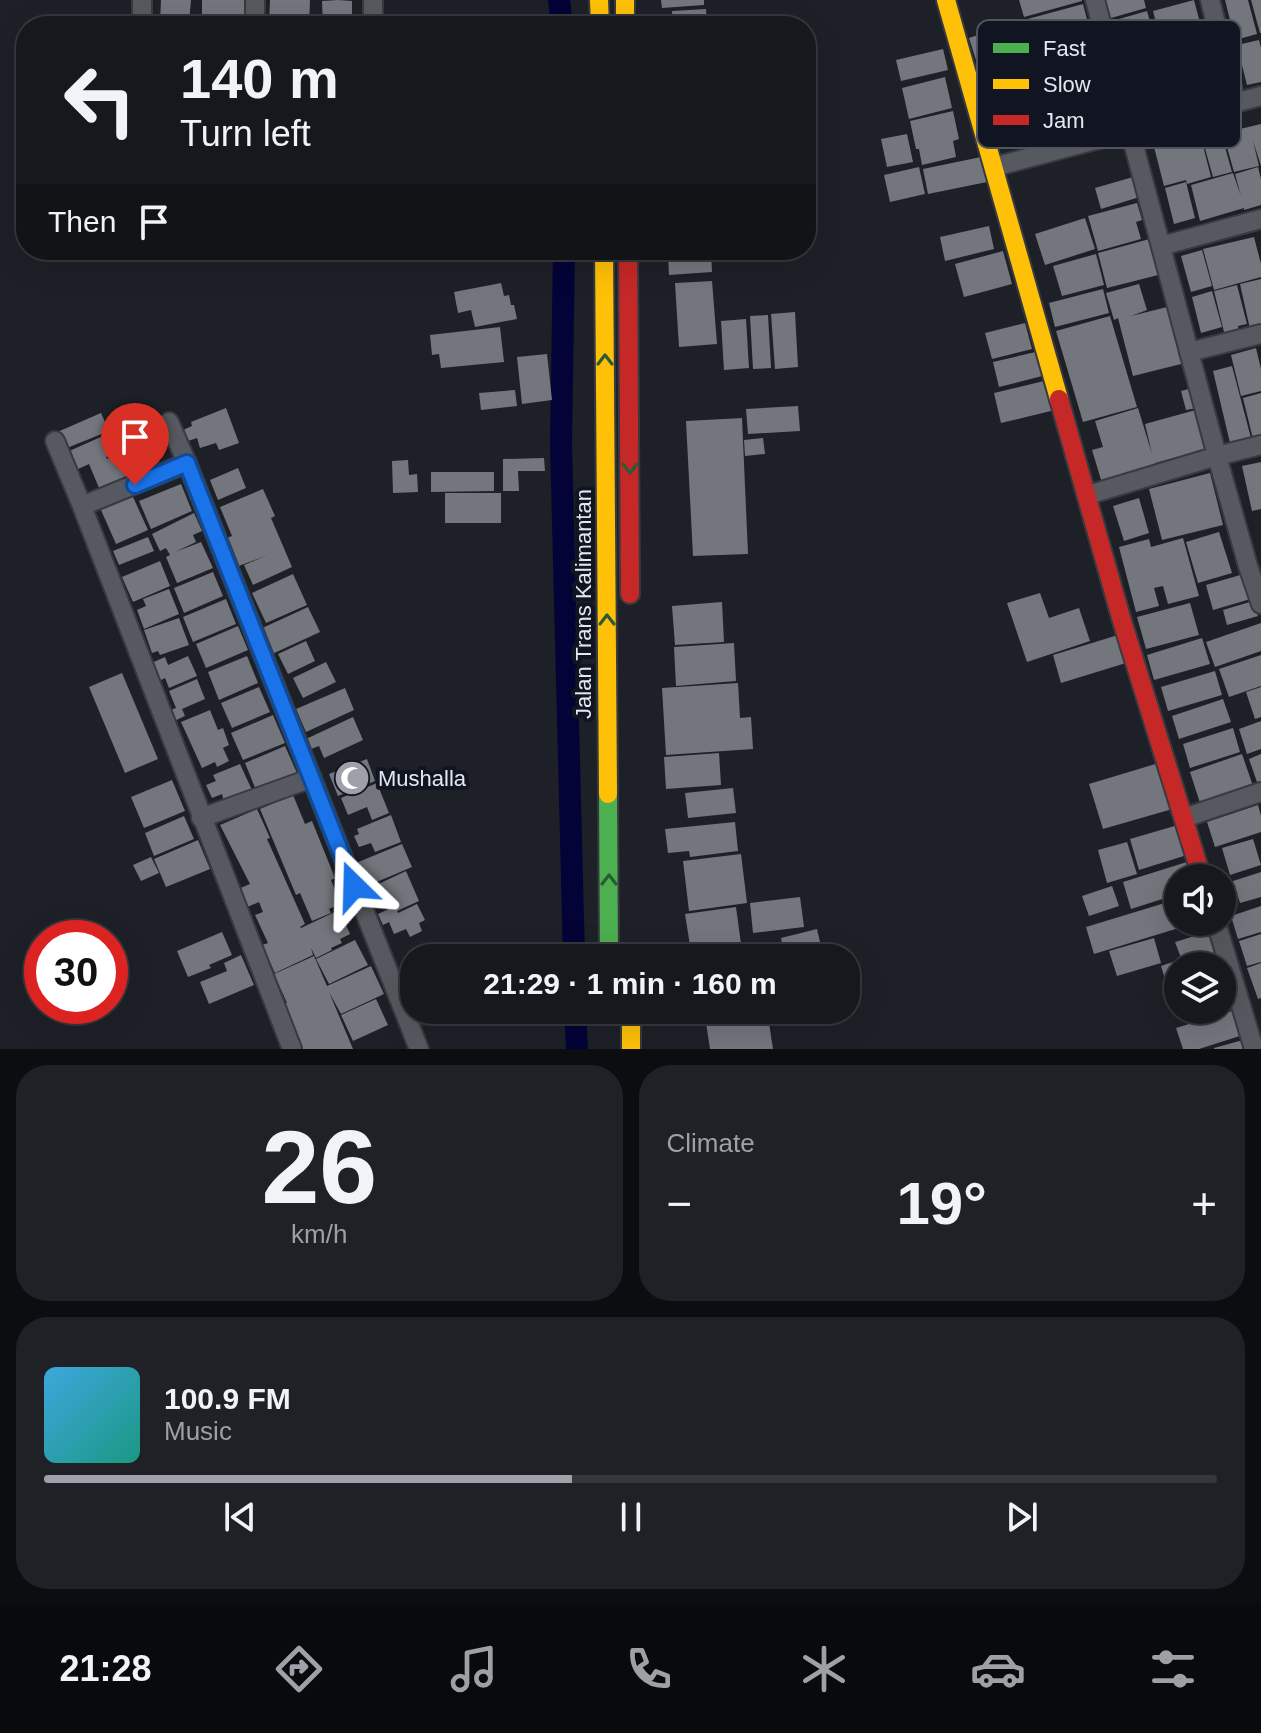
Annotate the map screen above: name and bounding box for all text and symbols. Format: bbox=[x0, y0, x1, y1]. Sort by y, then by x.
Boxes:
legend bbox=[977, 20, 1241, 148]
text: Fast bbox=[1043, 36, 1086, 61]
text: 140 m bbox=[180, 47, 339, 110]
icon: left bbox=[48, 48, 152, 152]
text: Slow bbox=[1043, 72, 1091, 97]
text: Jam bbox=[1043, 108, 1085, 133]
text: Turn left bbox=[180, 113, 311, 154]
icon: arrive bbox=[132, 200, 176, 244]
text: Then bbox=[48, 205, 116, 238]
one-way arrow bbox=[596, 353, 614, 366]
pin bbox=[101, 403, 169, 485]
icon: arrive bbox=[113, 415, 157, 459]
one-way arrow bbox=[621, 462, 639, 475]
street label: Jalan Trans Kalimantan bbox=[571, 489, 596, 719]
one-way arrow bbox=[598, 613, 616, 626]
mosque icon: Mushalla bbox=[333, 759, 371, 797]
place label: Mushalla bbox=[378, 766, 467, 791]
position arrow bbox=[312, 844, 396, 928]
map controls bbox=[1164, 864, 1236, 1024]
button: sound bbox=[1164, 864, 1236, 936]
one-way arrow bbox=[600, 873, 617, 886]
speed limit sign: 30 bbox=[24, 920, 128, 1024]
button: layers bbox=[1164, 952, 1236, 1024]
text: 21:29 · 1 min · 160 m bbox=[483, 967, 777, 1000]
text: 26 bbox=[261, 1109, 377, 1225]
text: Climate bbox=[667, 1128, 755, 1158]
text: 19° bbox=[896, 1170, 987, 1237]
text: − bbox=[667, 1179, 692, 1228]
text: + bbox=[1191, 1179, 1217, 1228]
text: km/h bbox=[291, 1219, 347, 1249]
text: 100.9 FM bbox=[164, 1382, 291, 1415]
text: Music bbox=[164, 1416, 232, 1446]
icon: previous bbox=[218, 1495, 262, 1539]
icon: pause bbox=[609, 1495, 653, 1539]
icon: next bbox=[1000, 1495, 1044, 1539]
icon: directions bbox=[271, 1641, 327, 1697]
icon: music bbox=[446, 1641, 502, 1697]
icon: phone bbox=[621, 1641, 677, 1697]
icon: climate bbox=[796, 1641, 852, 1697]
icon: car bbox=[970, 1641, 1026, 1697]
icon: filters bbox=[1145, 1641, 1201, 1697]
text: 21:28 bbox=[59, 1648, 152, 1689]

